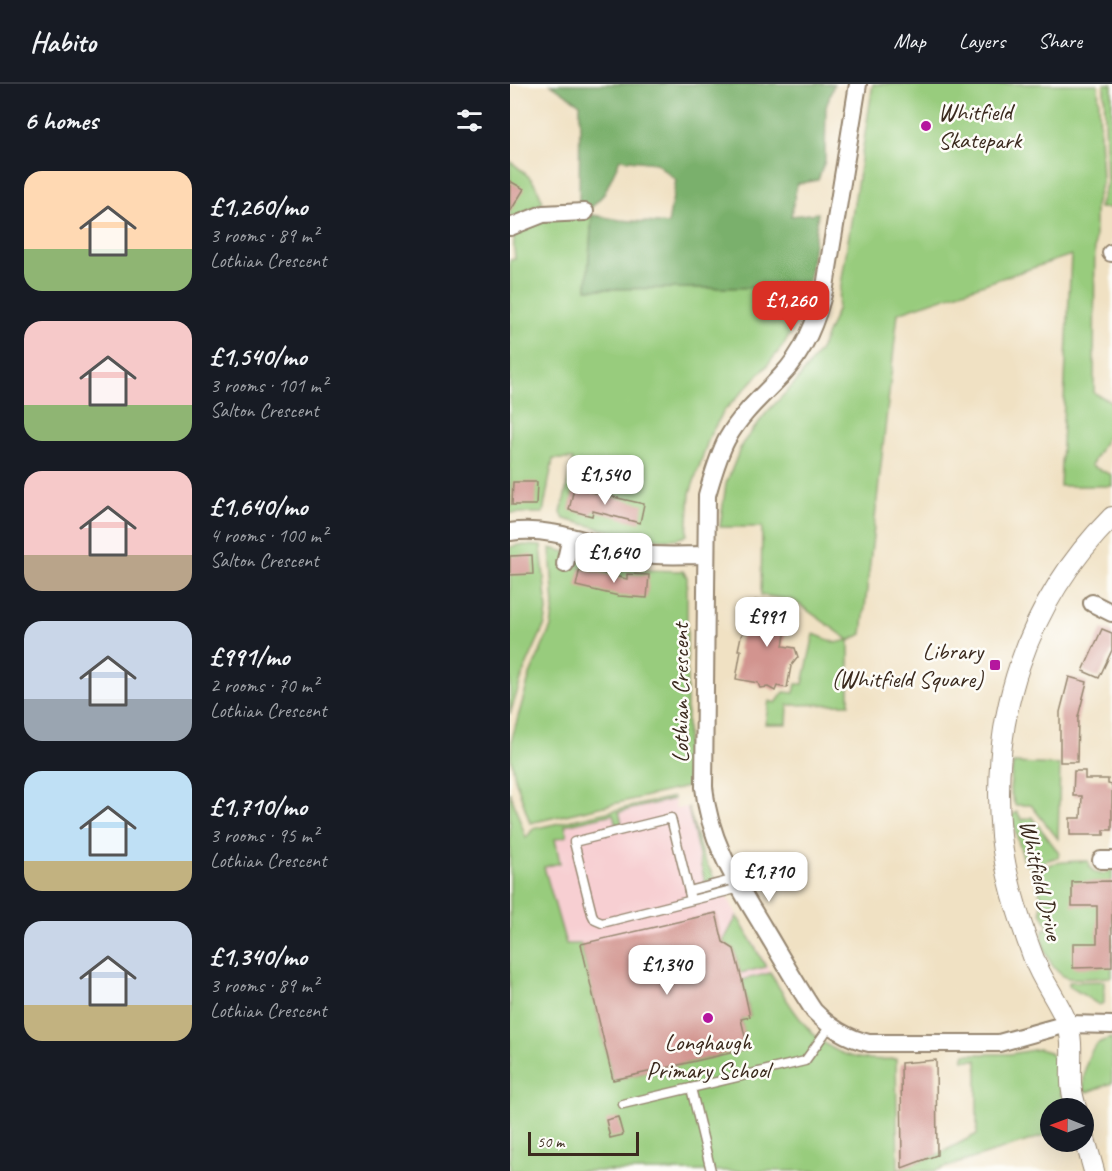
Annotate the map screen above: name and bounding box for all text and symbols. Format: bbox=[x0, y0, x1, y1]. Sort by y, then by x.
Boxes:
text: Habito bbox=[30, 24, 96, 59]
text: Map bbox=[893, 28, 926, 54]
text: Layers bbox=[959, 28, 1005, 54]
text: Share bbox=[1038, 28, 1082, 54]
place label: Whitfield Skatepark bbox=[938, 97, 1023, 155]
text: 6 homes bbox=[24, 104, 98, 137]
icon: filters bbox=[453, 104, 486, 137]
marker: Whitfield Skatepark bbox=[919, 119, 933, 133]
text: £1,260/mo bbox=[210, 190, 308, 223]
icon: home bbox=[72, 195, 144, 267]
text: 3 rooms · 89 m² bbox=[210, 223, 318, 248]
text: Lothian Crescent bbox=[210, 248, 327, 273]
pin: £1,260 bbox=[742, 281, 840, 332]
text: £1,260 bbox=[766, 288, 816, 313]
text: £1,540/mo bbox=[210, 340, 307, 373]
icon: home bbox=[72, 345, 144, 417]
text: 3 rooms · 101 m² bbox=[210, 373, 327, 398]
text: Salton Crescent bbox=[210, 398, 319, 423]
pin: £1,540 bbox=[556, 455, 654, 506]
text: £1,540 bbox=[581, 462, 629, 487]
text: £1,640/mo bbox=[210, 490, 308, 523]
icon: home bbox=[72, 495, 144, 567]
text: 4 rooms · 100 m² bbox=[210, 523, 327, 548]
pin: £1,640 bbox=[565, 533, 663, 584]
text: £1,640 bbox=[589, 540, 639, 565]
text: Salton Crescent bbox=[210, 548, 319, 573]
pin: £991 bbox=[731, 597, 803, 648]
text: £991 bbox=[749, 604, 785, 629]
street label: Lothian Crescent bbox=[665, 621, 695, 763]
place label: Library (Whitfield Square) bbox=[831, 636, 985, 694]
text: £991/mo bbox=[210, 640, 289, 673]
icon: home bbox=[72, 645, 144, 717]
marker: Library (Whitfield Square) bbox=[988, 658, 1002, 672]
text: 2 rooms · 70 m² bbox=[210, 673, 318, 698]
text: Lothian Crescent bbox=[210, 698, 327, 723]
text: £1,710/mo bbox=[210, 790, 307, 823]
icon: home bbox=[72, 795, 144, 867]
street label: Whitfield Drive bbox=[1013, 817, 1070, 945]
text: 3 rooms · 95 m² bbox=[210, 823, 318, 848]
text: Lothian Crescent bbox=[210, 848, 327, 873]
pin: £1,710 bbox=[720, 852, 818, 903]
text: £1,710 bbox=[745, 859, 793, 884]
text: £1,340/mo bbox=[210, 940, 307, 973]
icon: home bbox=[72, 945, 144, 1017]
pin: £1,340 bbox=[618, 945, 716, 996]
text: £1,340 bbox=[643, 952, 691, 977]
text: 3 rooms · 89 m² bbox=[210, 973, 318, 998]
text: Lothian Crescent bbox=[210, 998, 327, 1023]
marker: Longhaugh Primary School bbox=[701, 1011, 715, 1025]
place label: Longhaugh Primary School bbox=[646, 1027, 774, 1085]
north arrow bbox=[1040, 1098, 1094, 1152]
map controls bbox=[1040, 1098, 1094, 1152]
scale bar bbox=[528, 1129, 639, 1156]
text: 50 m bbox=[537, 1132, 564, 1152]

